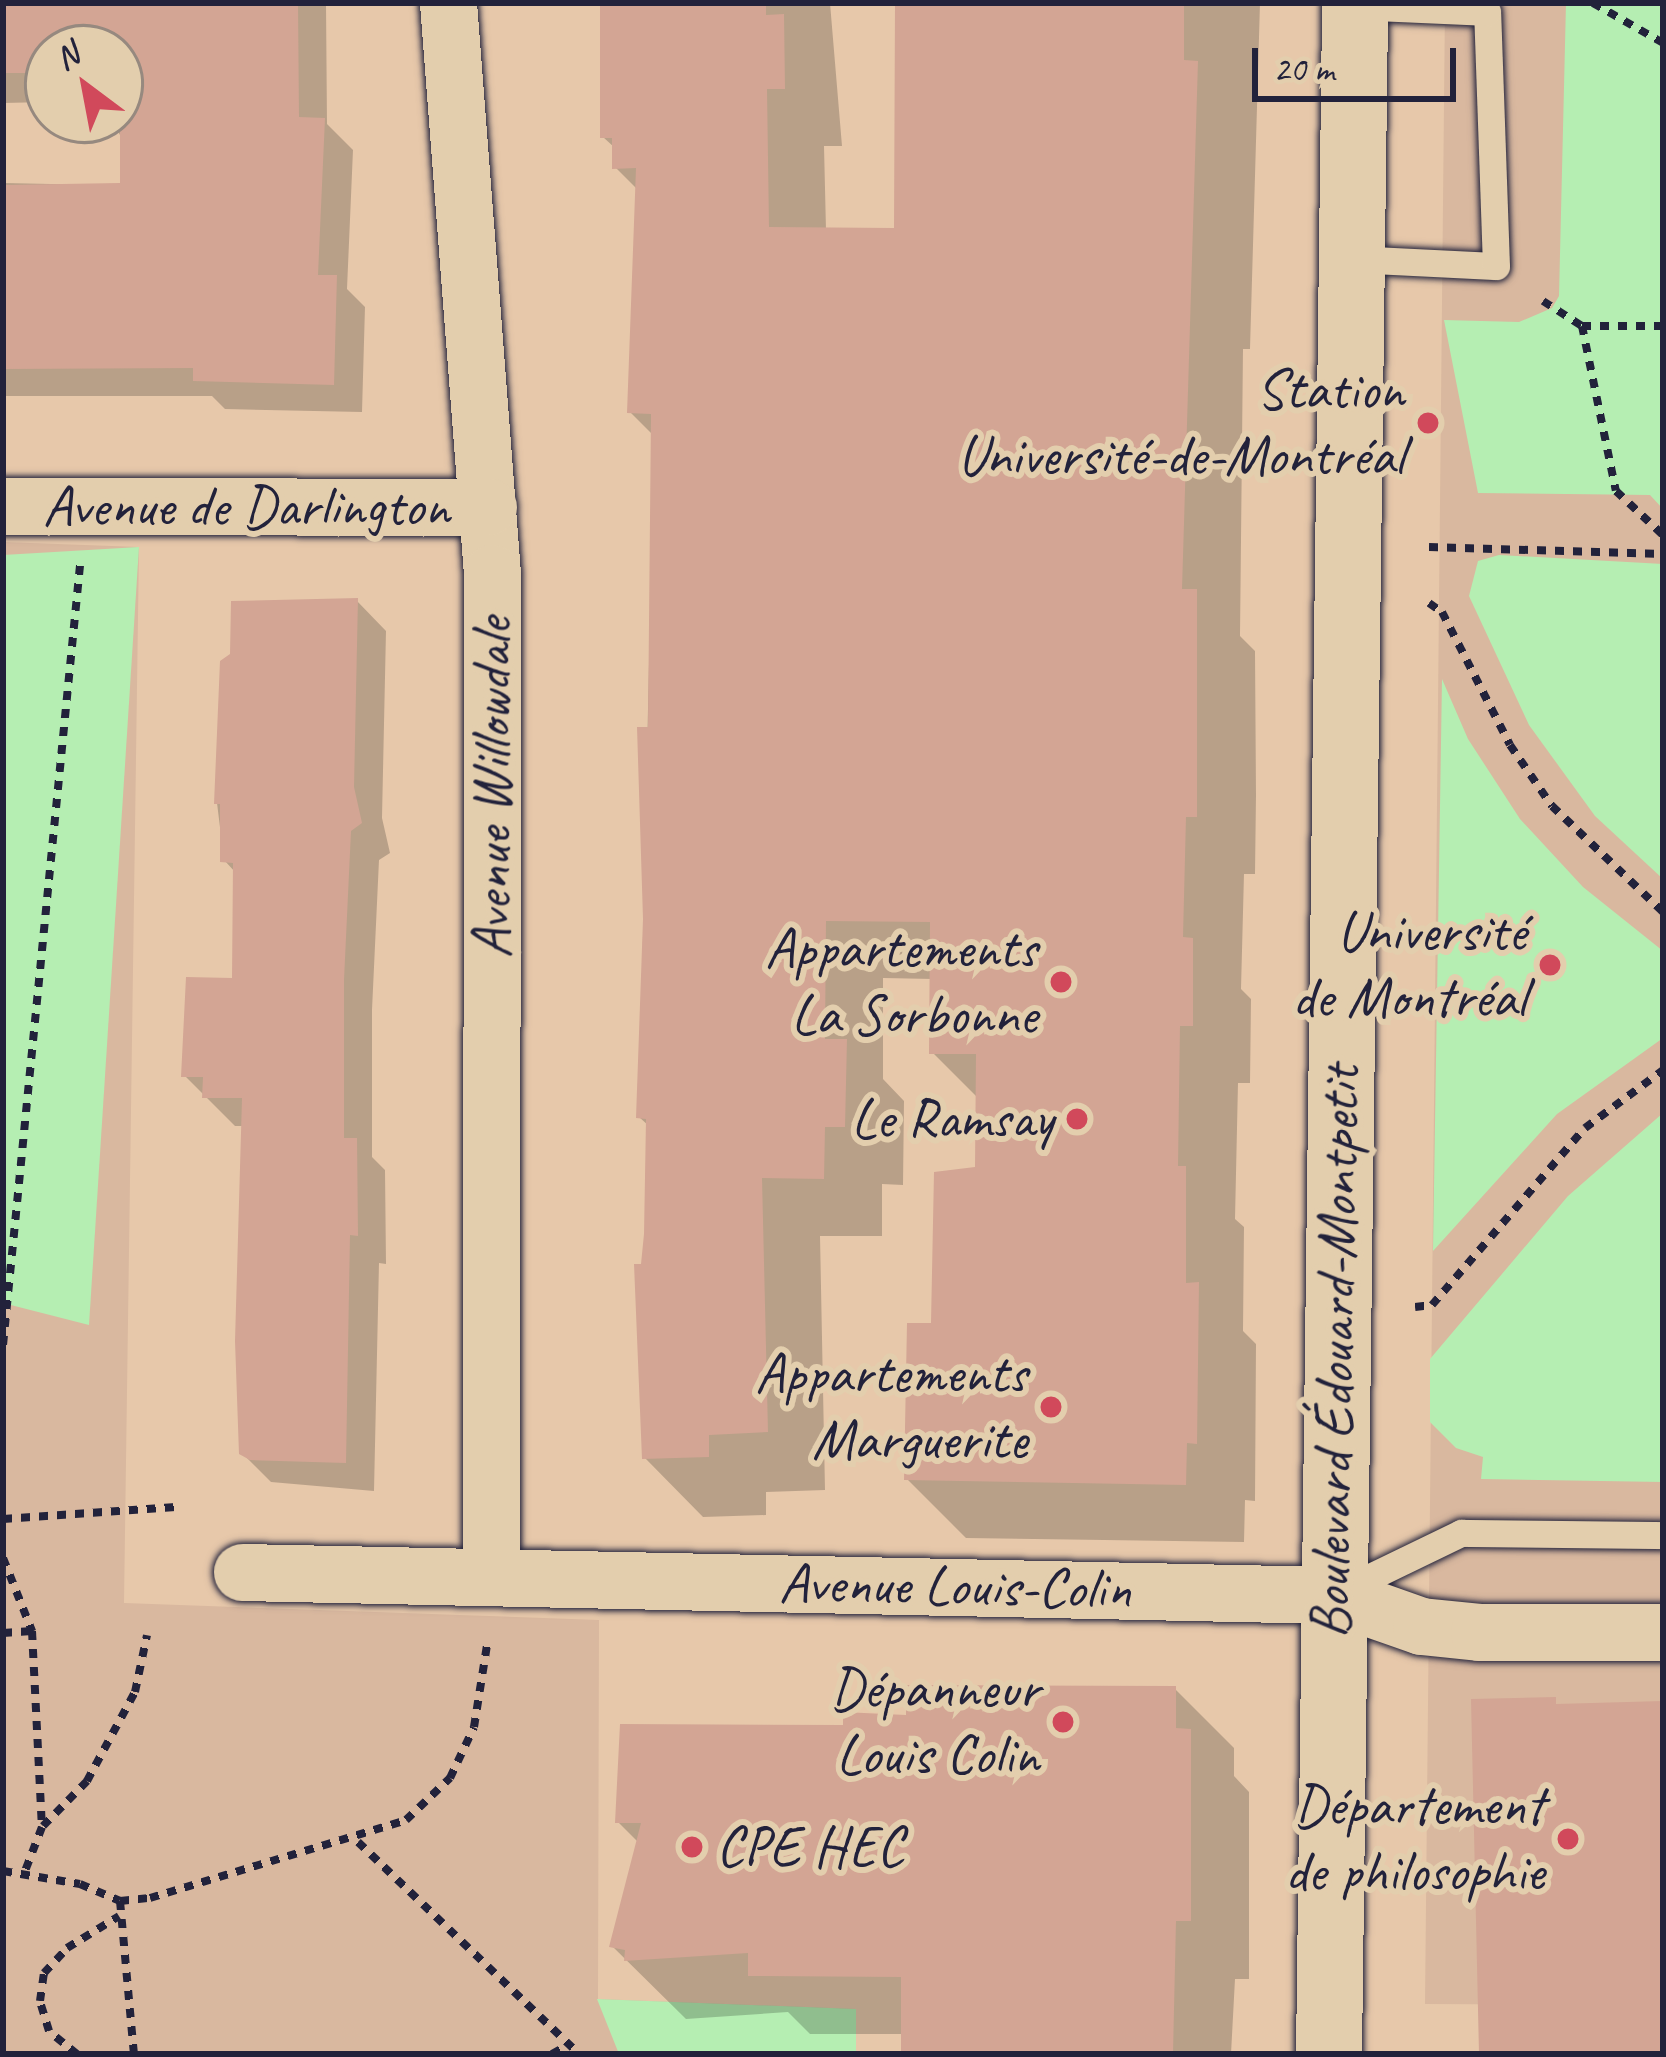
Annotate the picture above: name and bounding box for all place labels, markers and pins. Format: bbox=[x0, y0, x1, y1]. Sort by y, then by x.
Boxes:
place label: Station Université-de-Montréal bbox=[957, 356, 1404, 490]
marker: Station Université-de-Montréal bbox=[1415, 410, 1441, 436]
place label: Université de Montréal bbox=[1292, 898, 1526, 1032]
place label: Appartements La Sorbonne bbox=[765, 915, 1037, 1049]
marker: Université de Montréal bbox=[1537, 952, 1563, 978]
marker: Appartements La Sorbonne bbox=[1048, 969, 1074, 995]
place label: Le Ramsay bbox=[848, 1085, 1053, 1153]
marker: Le Ramsay bbox=[1064, 1106, 1090, 1132]
place label: Appartements Marguerite bbox=[755, 1340, 1027, 1474]
marker: Appartements Marguerite bbox=[1038, 1394, 1064, 1420]
place label: Dépanneur Louis Colin bbox=[830, 1655, 1039, 1789]
marker: Dépanneur Louis Colin bbox=[1050, 1709, 1076, 1735]
place label: Département de philosophie bbox=[1285, 1772, 1544, 1906]
place label: CPE HEC bbox=[716, 1813, 903, 1881]
marker: Département de philosophie bbox=[1555, 1826, 1581, 1852]
marker: CPE HEC bbox=[679, 1834, 705, 1860]

